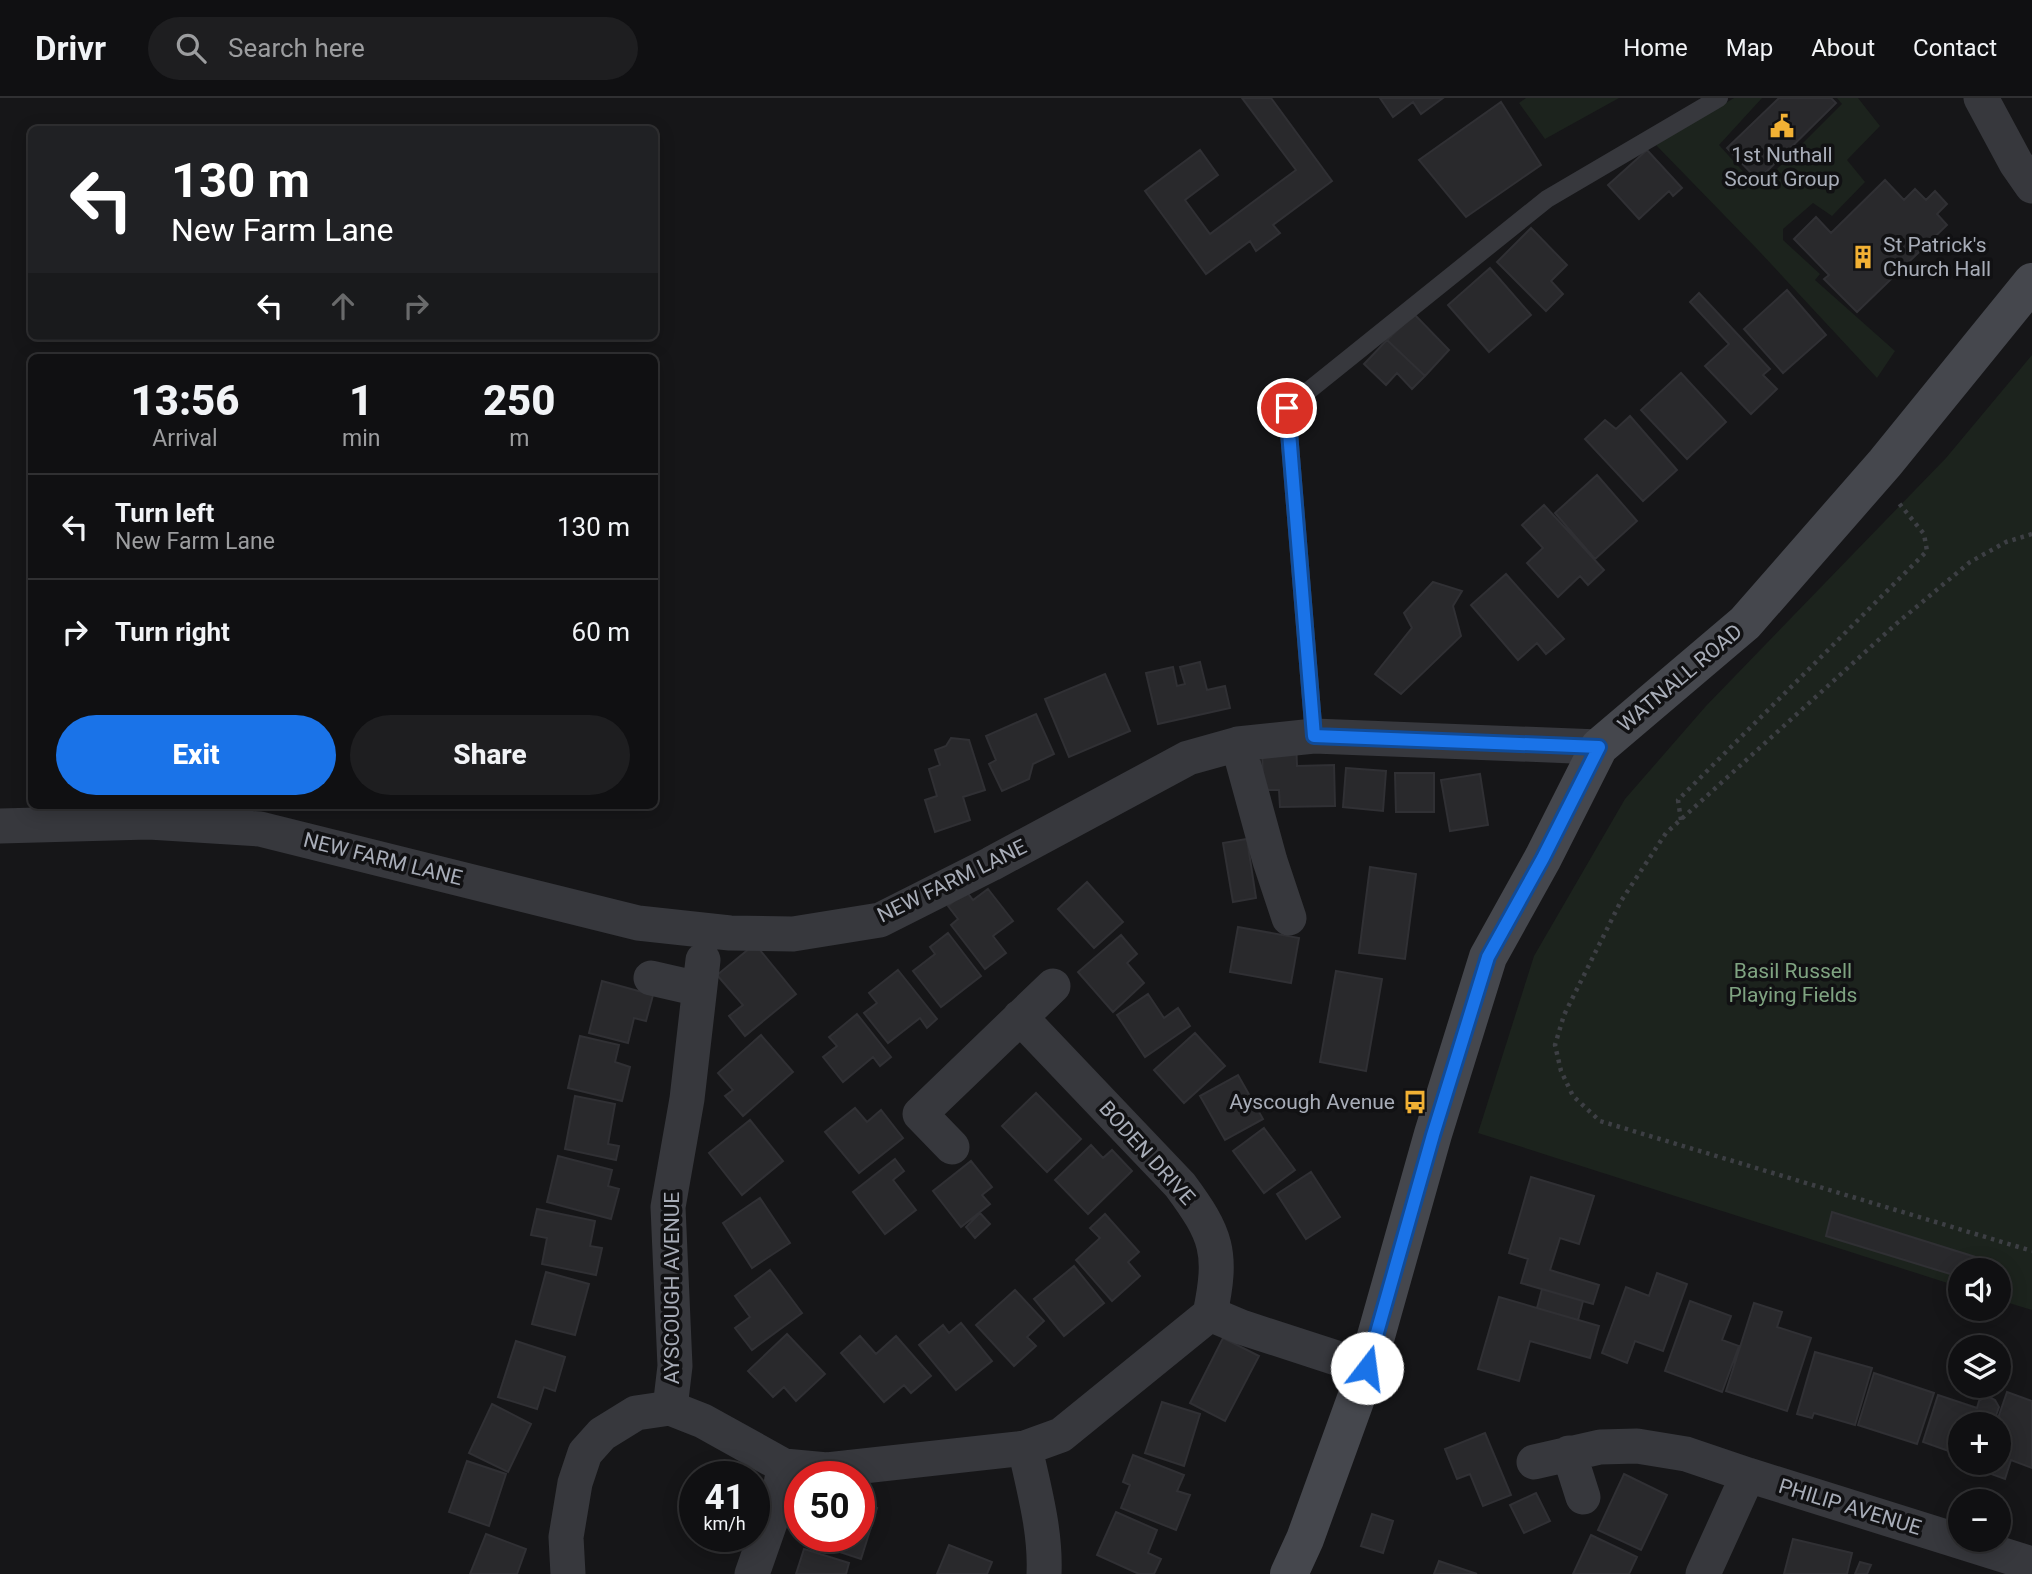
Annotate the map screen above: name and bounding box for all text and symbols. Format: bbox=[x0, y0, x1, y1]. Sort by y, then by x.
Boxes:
search box bbox=[148, 17, 638, 80]
text: Drivr bbox=[35, 29, 106, 68]
icon: search bbox=[172, 29, 210, 67]
text: Search here bbox=[228, 33, 365, 63]
text: Home bbox=[1623, 34, 1688, 62]
text: Map bbox=[1726, 34, 1773, 62]
text: About bbox=[1811, 34, 1875, 62]
text: Contact bbox=[1913, 34, 1997, 62]
public building icon: 1st Nuthall Scout Group bbox=[1768, 112, 1796, 140]
place label: 1st Nuthall Scout Group bbox=[1724, 143, 1840, 191]
text: 130 m bbox=[171, 152, 310, 209]
icon: left bbox=[56, 154, 147, 245]
text: New Farm Lane bbox=[171, 211, 393, 249]
place label: St Patrick's Church Hall bbox=[1883, 233, 1991, 281]
building icon: St Patrick's Church Hall bbox=[1849, 243, 1877, 271]
icon: left bbox=[251, 287, 289, 325]
icon: ahead bbox=[324, 287, 362, 325]
icon: right bbox=[397, 287, 435, 325]
text: 13:56 bbox=[130, 376, 240, 425]
text: 1 bbox=[349, 376, 373, 425]
text: 250 bbox=[483, 376, 556, 425]
pin bbox=[1257, 378, 1317, 438]
icon: arrive bbox=[1268, 389, 1306, 427]
text: Arrival bbox=[152, 425, 218, 452]
text: min bbox=[342, 425, 380, 452]
text: m bbox=[509, 425, 529, 452]
text: Turn left bbox=[115, 498, 214, 528]
icon: left bbox=[56, 508, 94, 546]
text: 130 m bbox=[557, 512, 630, 542]
text: New Farm Lane bbox=[115, 528, 275, 555]
icon: right bbox=[56, 613, 94, 651]
text: Turn right bbox=[115, 617, 230, 647]
text: 60 m bbox=[572, 617, 630, 647]
street label: WATNALL ROAD bbox=[1613, 619, 1747, 737]
button: Exit bbox=[56, 715, 336, 795]
button: Share bbox=[350, 715, 630, 795]
street label: NEW FARM LANE bbox=[301, 828, 465, 890]
street label: NEW FARM LANE bbox=[874, 834, 1031, 927]
park label: Basil Russell Playing Fields bbox=[1729, 959, 1857, 1007]
bus stop icon: Ayscough Avenue bbox=[1401, 1088, 1429, 1116]
place label: Ayscough Avenue bbox=[1229, 1090, 1395, 1114]
street label: BODEN DRIVE bbox=[1094, 1096, 1200, 1210]
street label: AYSCOUGH AVENUE bbox=[660, 1192, 684, 1384]
map controls bbox=[1948, 1258, 2011, 1552]
button: sound bbox=[1948, 1258, 2011, 1321]
position arrow bbox=[1330, 1331, 1404, 1405]
button: layers bbox=[1948, 1335, 2011, 1398]
button: + bbox=[1948, 1412, 2011, 1475]
speed limit sign: 50 bbox=[784, 1461, 875, 1552]
street label: PHILIP AVENUE bbox=[1776, 1474, 1924, 1540]
text: 41 bbox=[704, 1477, 745, 1518]
button: − bbox=[1948, 1489, 2011, 1552]
text: km/h bbox=[703, 1513, 746, 1534]

